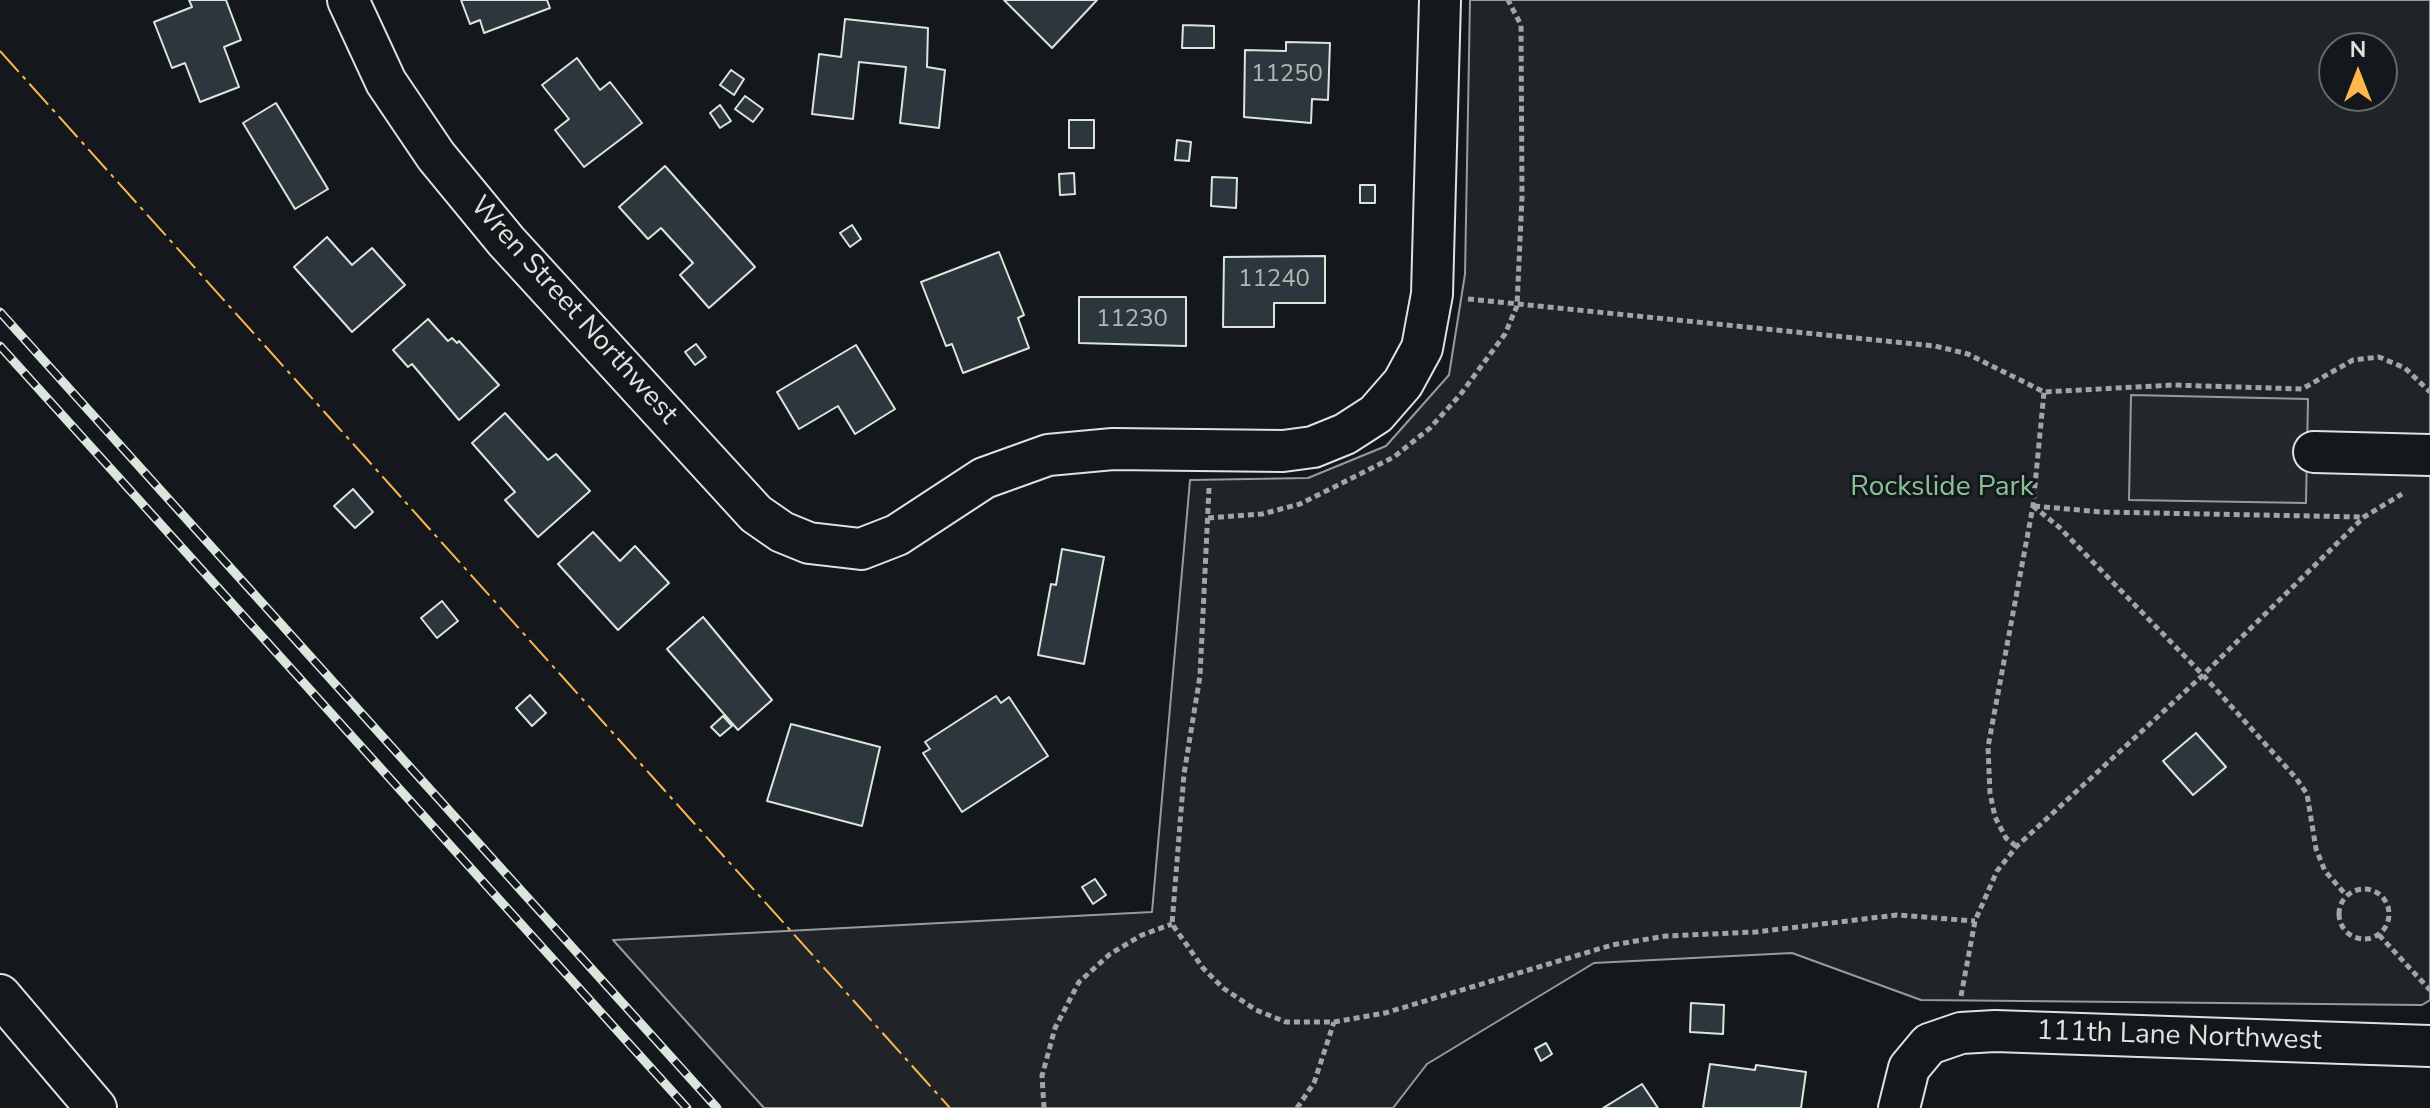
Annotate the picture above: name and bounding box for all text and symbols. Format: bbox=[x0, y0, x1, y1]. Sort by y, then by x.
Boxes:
north arrow bbox=[2318, 32, 2398, 112]
text: N bbox=[2350, 35, 2366, 65]
house number: 11250 bbox=[1251, 61, 1323, 89]
street label: Wren Street Northwest bbox=[462, 190, 684, 432]
house number: 11240 bbox=[1238, 266, 1310, 294]
house number: 11230 bbox=[1096, 306, 1168, 334]
park label: Rockslide Park bbox=[1850, 471, 2034, 505]
street label: 111th Lane Northwest bbox=[2036, 1015, 2322, 1059]

